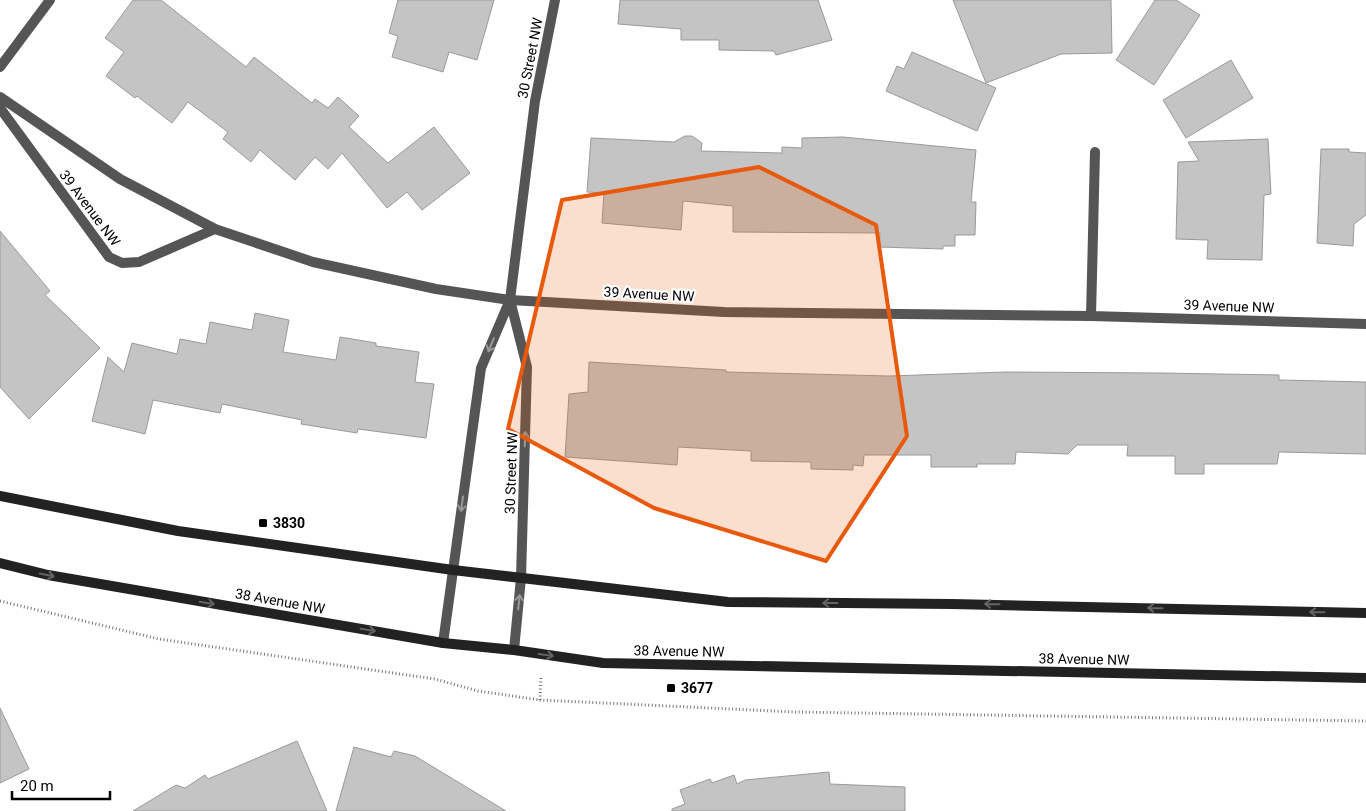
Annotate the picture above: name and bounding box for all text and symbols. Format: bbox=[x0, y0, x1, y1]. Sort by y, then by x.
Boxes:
street label: 30 Street NW bbox=[514, 16, 546, 100]
street label: 39 Avenue NW bbox=[56, 167, 124, 250]
street label: 39 Avenue NW bbox=[603, 284, 695, 304]
street label: 39 Avenue NW bbox=[1183, 296, 1275, 316]
one-way arrow bbox=[485, 337, 494, 352]
street label: 30 Street NW bbox=[502, 431, 520, 514]
one-way arrow bbox=[521, 432, 530, 448]
one-way arrow bbox=[456, 495, 466, 511]
place label: 3830 bbox=[273, 515, 305, 531]
marker: 3830 bbox=[257, 517, 269, 529]
one-way arrow bbox=[39, 570, 55, 580]
street label: 38 Avenue NW bbox=[234, 585, 327, 617]
one-way arrow bbox=[514, 594, 524, 610]
one-way arrow bbox=[199, 598, 215, 608]
one-way arrow bbox=[822, 598, 838, 608]
one-way arrow bbox=[985, 600, 1001, 609]
one-way arrow bbox=[1147, 603, 1164, 613]
one-way arrow bbox=[1310, 607, 1326, 617]
one-way arrow bbox=[359, 626, 375, 636]
street label: 38 Avenue NW bbox=[633, 642, 725, 660]
one-way arrow bbox=[537, 650, 553, 660]
street label: 38 Avenue NW bbox=[1038, 650, 1130, 668]
place label: 3677 bbox=[681, 680, 713, 696]
marker: 3677 bbox=[665, 682, 677, 694]
scale bar bbox=[12, 768, 110, 800]
text: 20 m bbox=[20, 777, 54, 795]

